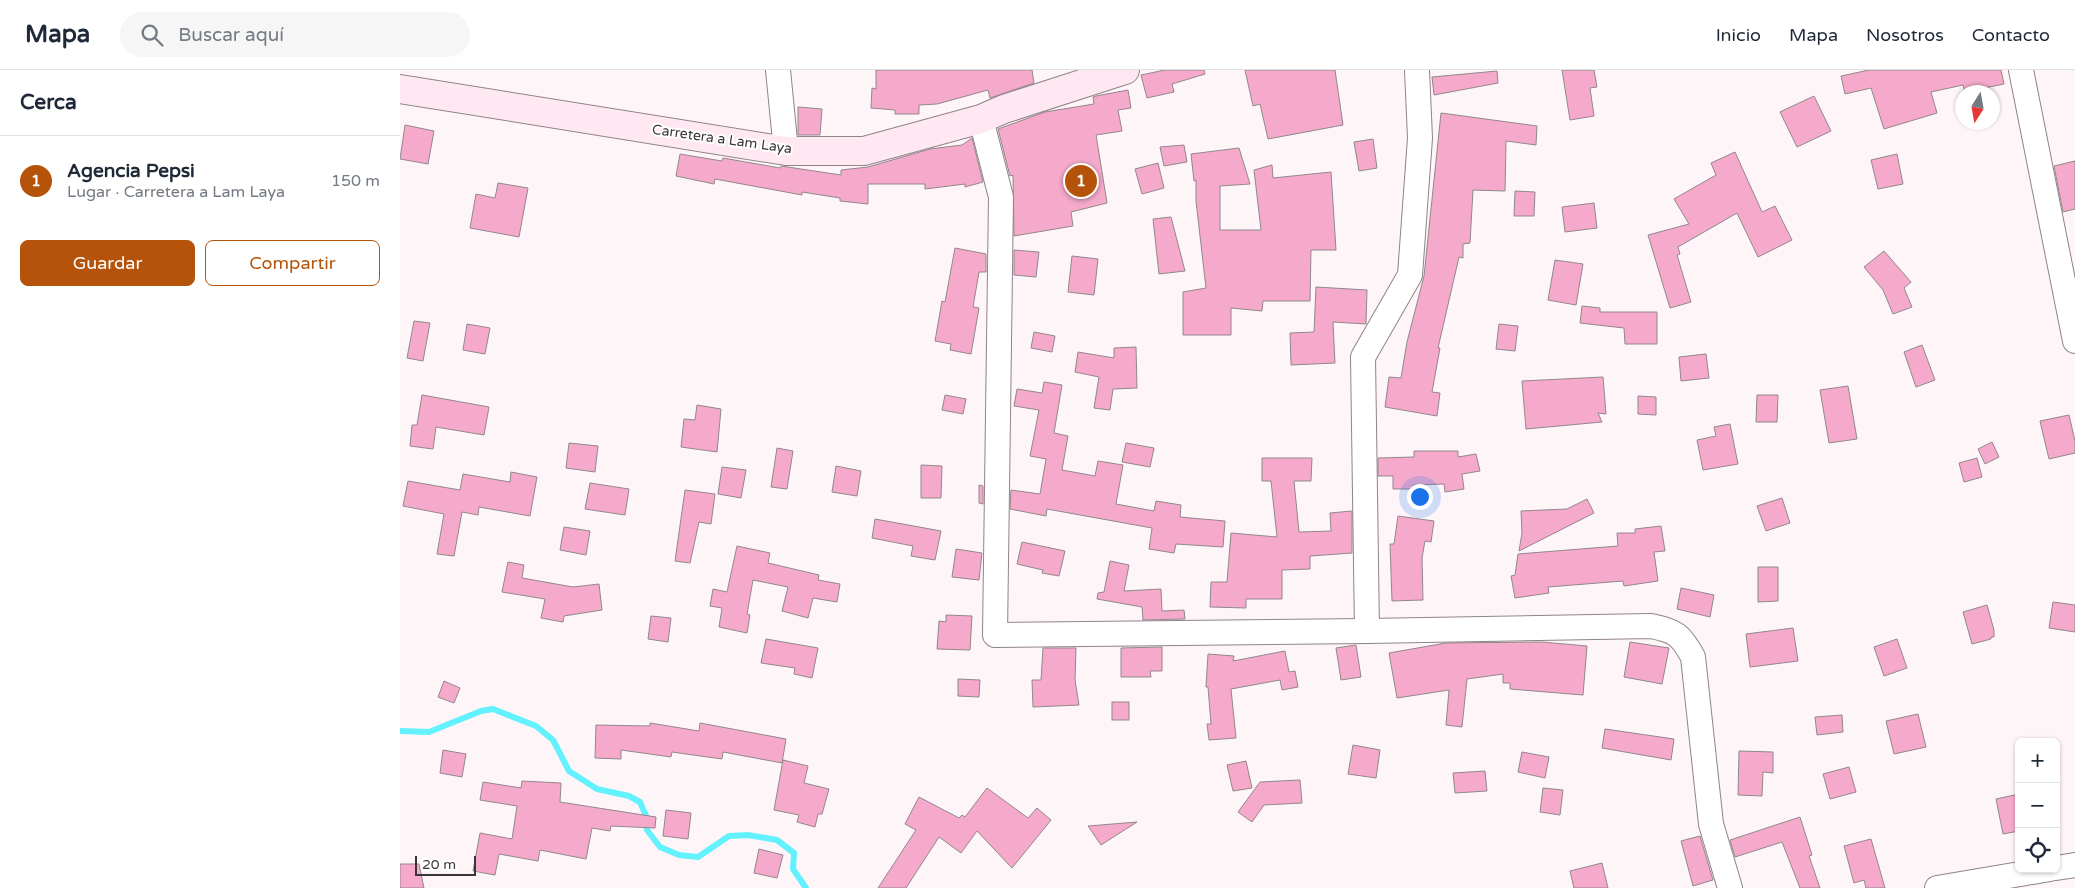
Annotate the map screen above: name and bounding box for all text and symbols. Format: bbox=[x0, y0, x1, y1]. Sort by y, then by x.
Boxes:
search box bbox=[120, 12, 470, 57]
text: Mapa bbox=[25, 20, 90, 49]
icon: search bbox=[138, 21, 166, 49]
text: Buscar aquí bbox=[178, 24, 284, 46]
text: Inicio bbox=[1716, 24, 1761, 46]
text: Mapa bbox=[1789, 24, 1838, 46]
text: Nosotros bbox=[1866, 24, 1944, 46]
text: Contacto bbox=[1972, 24, 2050, 46]
north arrow bbox=[1955, 85, 2000, 130]
text: Cerca bbox=[20, 90, 77, 115]
street label: Carretera a Lam Laya bbox=[651, 121, 793, 157]
text: Agencia Pepsi bbox=[67, 160, 195, 182]
pin: 1 bbox=[1065, 162, 1097, 200]
text: 1 bbox=[31, 171, 41, 191]
text: 150 m bbox=[331, 171, 380, 191]
text: Lugar · Carretera a Lam Laya bbox=[67, 182, 285, 202]
button: Guardar bbox=[20, 240, 195, 286]
button: Compartir bbox=[205, 240, 380, 286]
your location bbox=[1407, 484, 1433, 510]
map controls bbox=[2015, 738, 2060, 873]
button: + bbox=[2015, 738, 2060, 783]
button: − bbox=[2015, 783, 2060, 828]
button: locate bbox=[2015, 828, 2060, 873]
scale bar bbox=[415, 853, 476, 876]
text: 20 m bbox=[422, 856, 456, 873]

